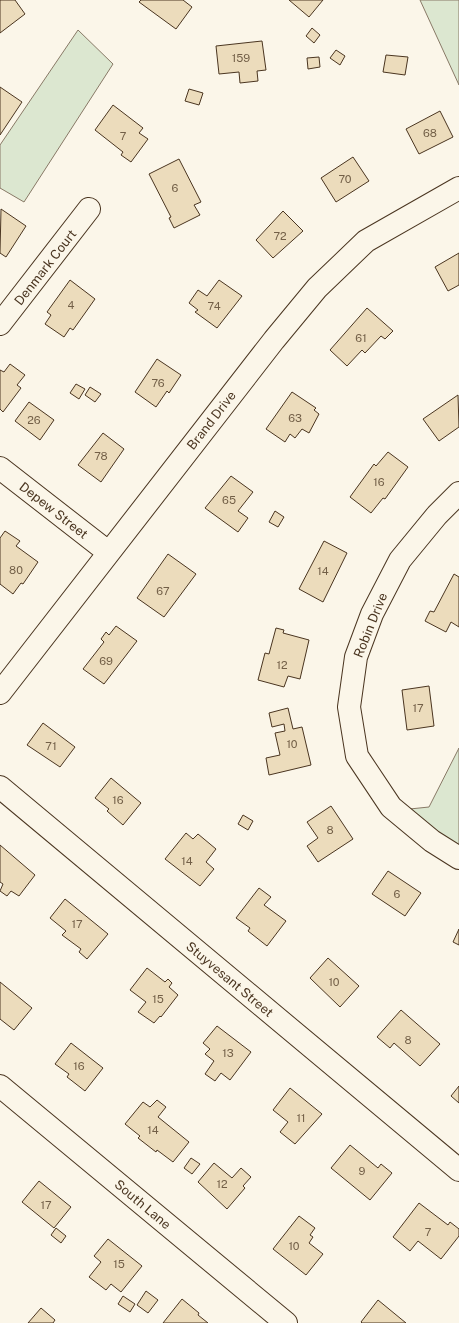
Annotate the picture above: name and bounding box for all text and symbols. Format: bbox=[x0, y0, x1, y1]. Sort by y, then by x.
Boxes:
house number: 159 bbox=[232, 52, 250, 64]
house number: 68 bbox=[423, 127, 437, 139]
house number: 7 bbox=[120, 130, 127, 142]
house number: 70 bbox=[338, 173, 352, 185]
house number: 6 bbox=[172, 182, 179, 194]
street label: Denmark Court bbox=[11, 227, 80, 308]
house number: 72 bbox=[273, 230, 287, 242]
house number: 4 bbox=[68, 299, 75, 311]
house number: 74 bbox=[207, 300, 221, 312]
house number: 61 bbox=[355, 332, 367, 344]
house number: 76 bbox=[151, 377, 165, 389]
street label: Brand Drive bbox=[184, 388, 239, 453]
house number: 63 bbox=[288, 412, 302, 424]
house number: 26 bbox=[27, 414, 41, 426]
house number: 78 bbox=[94, 450, 108, 462]
house number: 16 bbox=[373, 476, 385, 488]
street label: Depew Street bbox=[17, 479, 91, 542]
house number: 65 bbox=[222, 494, 236, 506]
house number: 80 bbox=[9, 564, 23, 576]
house number: 14 bbox=[317, 565, 329, 577]
house number: 67 bbox=[156, 585, 170, 597]
street label: Robin Drive bbox=[351, 590, 390, 660]
house number: 69 bbox=[99, 655, 113, 667]
house number: 12 bbox=[276, 659, 288, 671]
house number: 17 bbox=[412, 702, 424, 714]
house number: 10 bbox=[286, 738, 298, 750]
house number: 71 bbox=[45, 740, 57, 752]
house number: 16 bbox=[112, 794, 124, 806]
house number: 8 bbox=[326, 824, 334, 836]
house number: 14 bbox=[181, 855, 193, 867]
house number: 6 bbox=[394, 888, 401, 900]
house number: 17 bbox=[71, 918, 83, 930]
street label: Stuyvesant Street bbox=[183, 939, 276, 1020]
house number: 10 bbox=[328, 976, 340, 988]
house number: 15 bbox=[152, 993, 164, 1005]
house number: 8 bbox=[404, 1034, 412, 1046]
house number: 13 bbox=[222, 1047, 234, 1059]
house number: 16 bbox=[73, 1060, 85, 1072]
house number: 11 bbox=[297, 1112, 305, 1124]
house number: 14 bbox=[147, 1124, 159, 1136]
house number: 9 bbox=[359, 1165, 366, 1177]
street label: South Lane bbox=[112, 1177, 174, 1232]
house number: 12 bbox=[216, 1178, 228, 1190]
house number: 17 bbox=[40, 1199, 52, 1211]
house number: 7 bbox=[425, 1226, 432, 1238]
house number: 10 bbox=[288, 1240, 300, 1252]
house number: 15 bbox=[113, 1258, 125, 1270]

